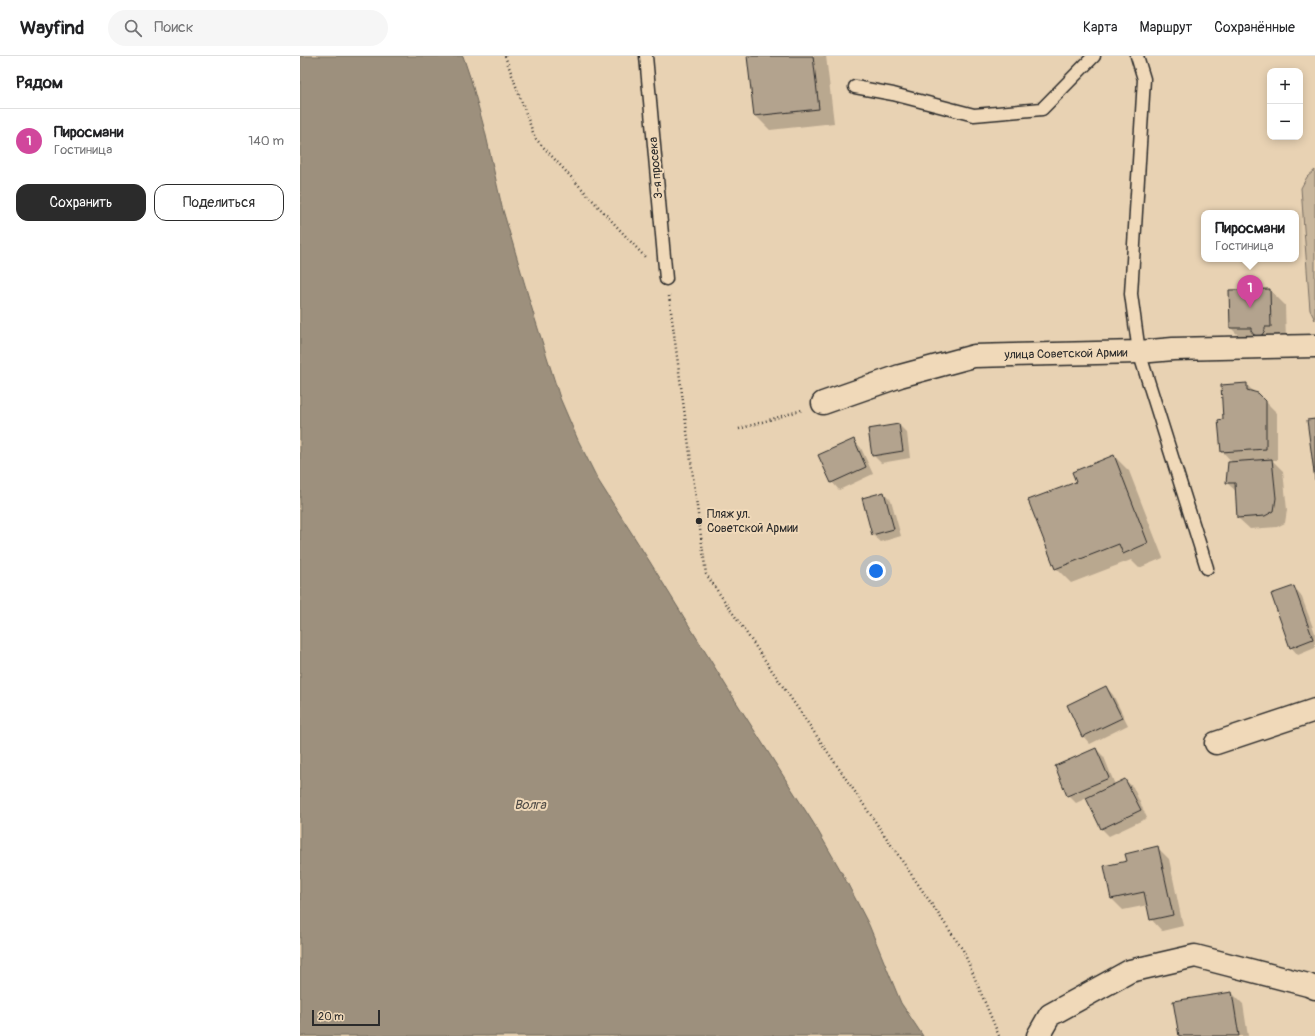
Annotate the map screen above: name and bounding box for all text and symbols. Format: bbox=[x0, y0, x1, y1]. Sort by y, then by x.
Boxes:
search box bbox=[108, 10, 388, 46]
text: Wayfind bbox=[20, 16, 84, 40]
icon: search bbox=[122, 17, 144, 39]
text: Поиск bbox=[154, 18, 193, 37]
text: Карта bbox=[1083, 19, 1118, 36]
text: Маршрут bbox=[1140, 19, 1192, 36]
text: Сохранённые bbox=[1214, 19, 1295, 36]
map controls bbox=[1267, 68, 1303, 140]
button: + bbox=[1267, 68, 1303, 104]
text: Рядом bbox=[16, 72, 63, 93]
button: − bbox=[1267, 104, 1303, 140]
text: Пиросмани bbox=[54, 123, 123, 142]
text: 1 bbox=[26, 133, 32, 149]
text: 140 m bbox=[248, 133, 284, 149]
street label: 3-я просека bbox=[646, 136, 666, 200]
text: Гостиница bbox=[54, 142, 112, 158]
button: Сохранить bbox=[16, 184, 146, 221]
button: Поделиться bbox=[154, 184, 284, 221]
popup bbox=[1201, 210, 1299, 262]
text: Пиросмани bbox=[1215, 219, 1285, 238]
text: Гостиница bbox=[1215, 238, 1274, 254]
pin: 1 bbox=[1237, 275, 1263, 308]
street label: улица Советской Армии bbox=[1003, 345, 1128, 363]
place label: Пляж ул. Советской Армии bbox=[707, 507, 798, 536]
marker: Пляж ул. Советской Армии bbox=[694, 516, 704, 526]
your location bbox=[866, 561, 886, 581]
water label: Волга bbox=[514, 797, 547, 813]
scale bar bbox=[312, 1008, 380, 1027]
text: 20 m bbox=[318, 1010, 344, 1023]

